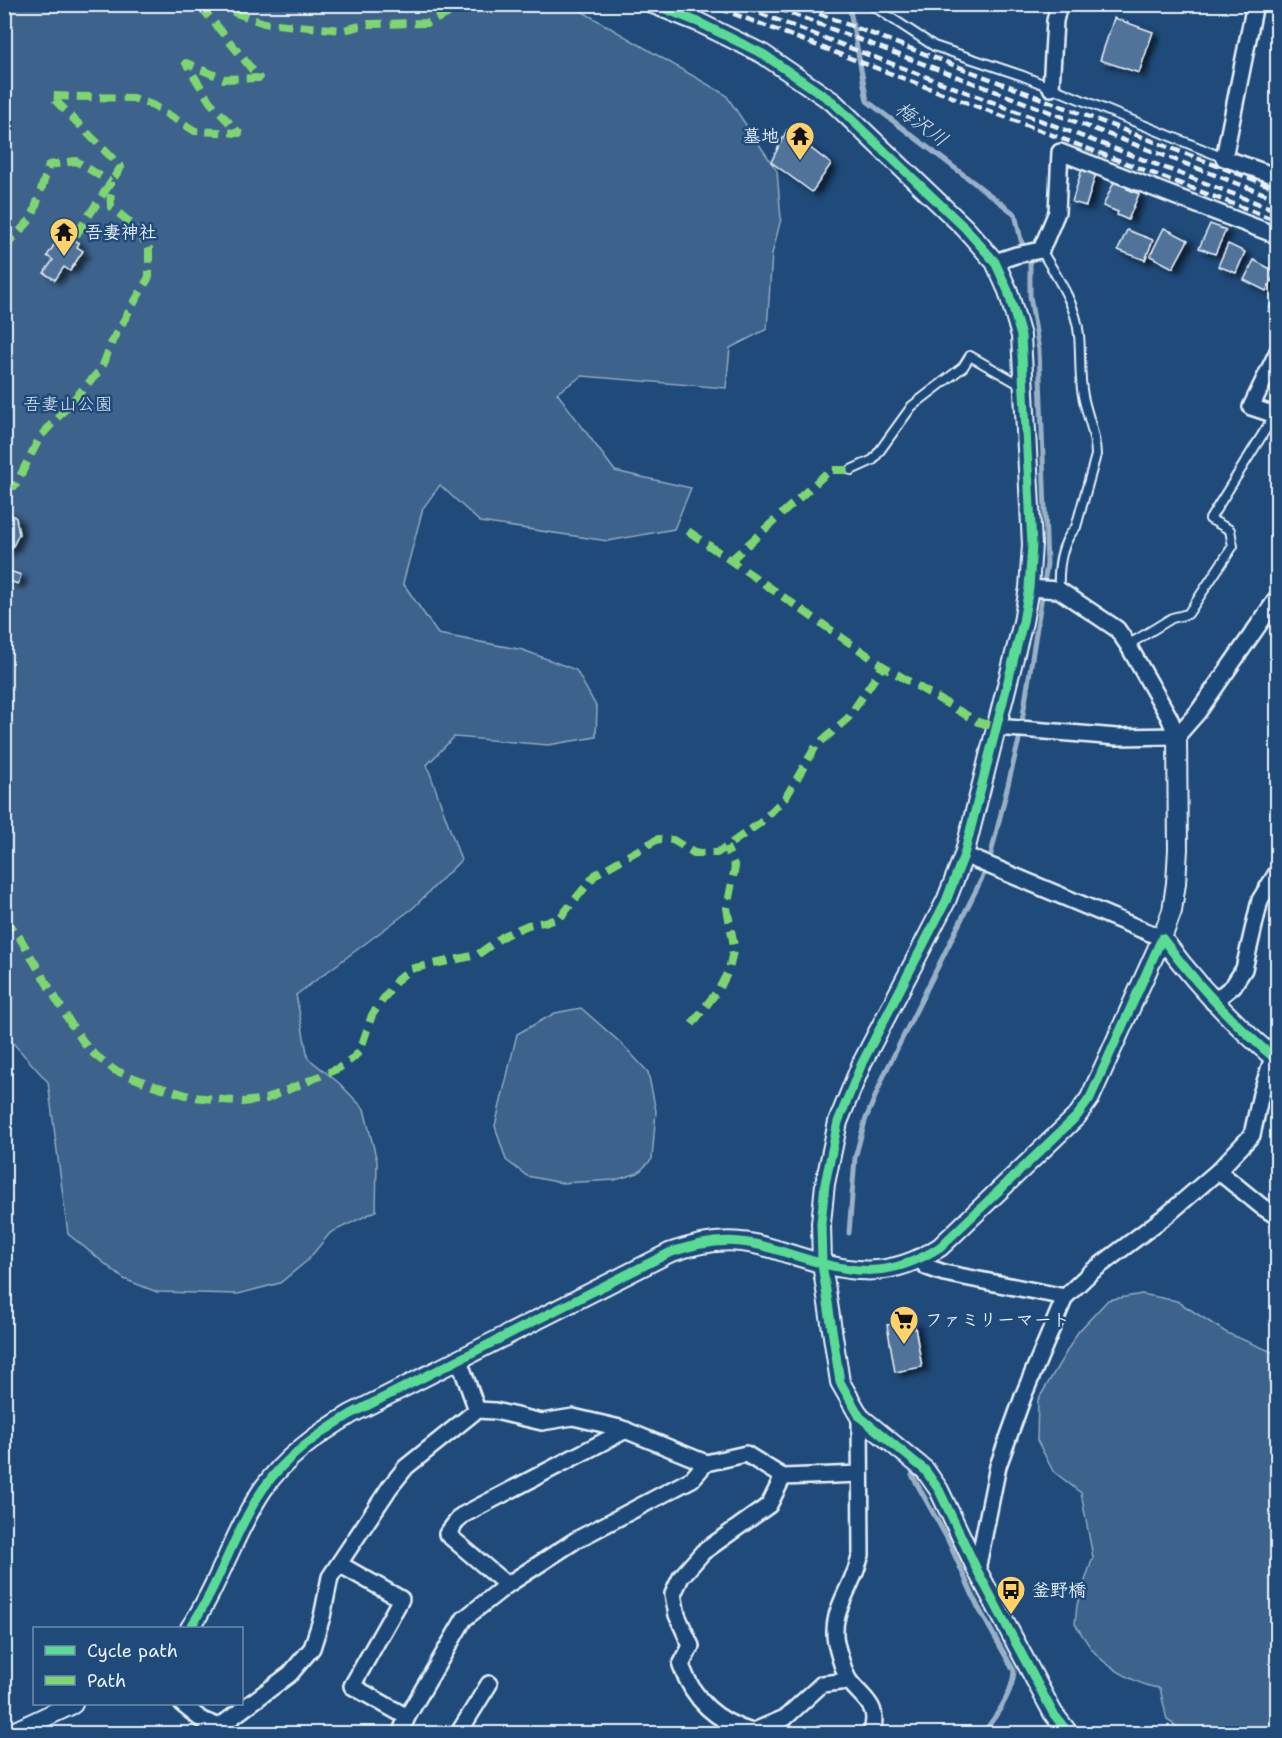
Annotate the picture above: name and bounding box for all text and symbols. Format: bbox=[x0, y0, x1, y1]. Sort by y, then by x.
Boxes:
water label: 梅沢川 bbox=[890, 96, 954, 152]
temple icon: 墓地 bbox=[784, 120, 816, 162]
place label: 墓地 bbox=[743, 124, 779, 148]
temple icon: 吾妻神社 bbox=[48, 216, 80, 258]
place label: 吾妻神社 bbox=[85, 220, 157, 244]
park label: 吾妻山公園 bbox=[23, 392, 113, 416]
supermarket icon: ファミリーマート bbox=[888, 1304, 920, 1346]
place label: ファミリーマート bbox=[925, 1308, 1070, 1332]
bus stop icon: 釜野橋 bbox=[995, 1574, 1027, 1616]
place label: 釜野橋 bbox=[1032, 1578, 1086, 1602]
legend bbox=[33, 1627, 243, 1705]
text: Cycle path bbox=[87, 1639, 178, 1663]
text: Path bbox=[87, 1669, 126, 1693]

